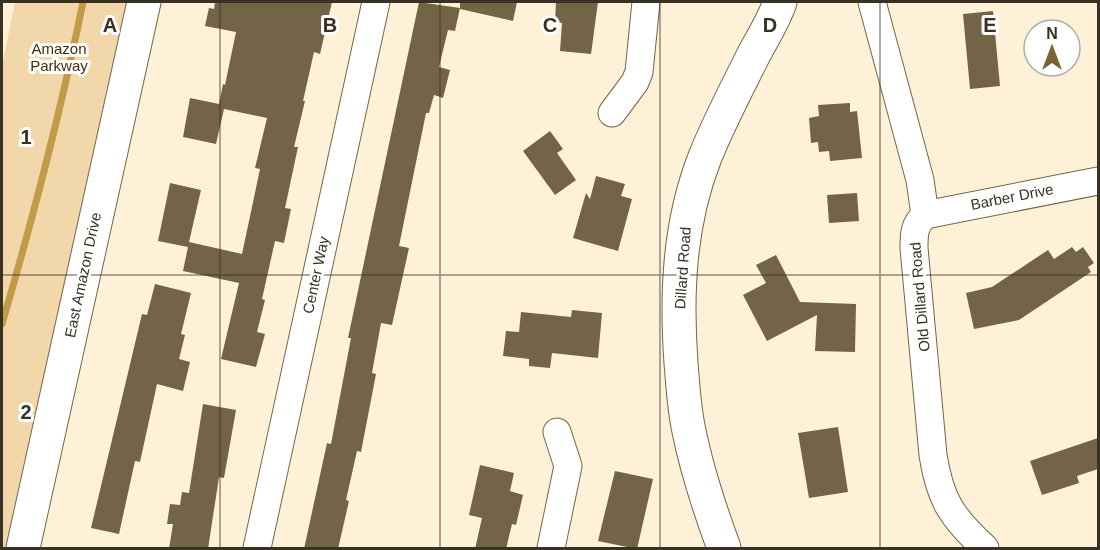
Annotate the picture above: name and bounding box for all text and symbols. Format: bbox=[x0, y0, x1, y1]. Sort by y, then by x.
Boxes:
text: A bbox=[103, 14, 117, 36]
text: B bbox=[323, 14, 337, 36]
text: C bbox=[543, 14, 557, 36]
text: D bbox=[763, 14, 777, 36]
text: E bbox=[983, 14, 997, 36]
north arrow bbox=[1022, 18, 1082, 78]
text: N bbox=[1046, 25, 1058, 42]
park label: Amazon Parkway bbox=[30, 40, 88, 74]
text: 1 bbox=[20, 126, 32, 148]
street label: Barber Drive bbox=[969, 180, 1055, 213]
street label: East Amazon Drive bbox=[61, 211, 104, 339]
street label: Dillard Road bbox=[671, 226, 694, 310]
street label: Center Way bbox=[299, 234, 332, 315]
street label: Old Dillard Road bbox=[906, 241, 933, 353]
text: 2 bbox=[20, 401, 32, 423]

